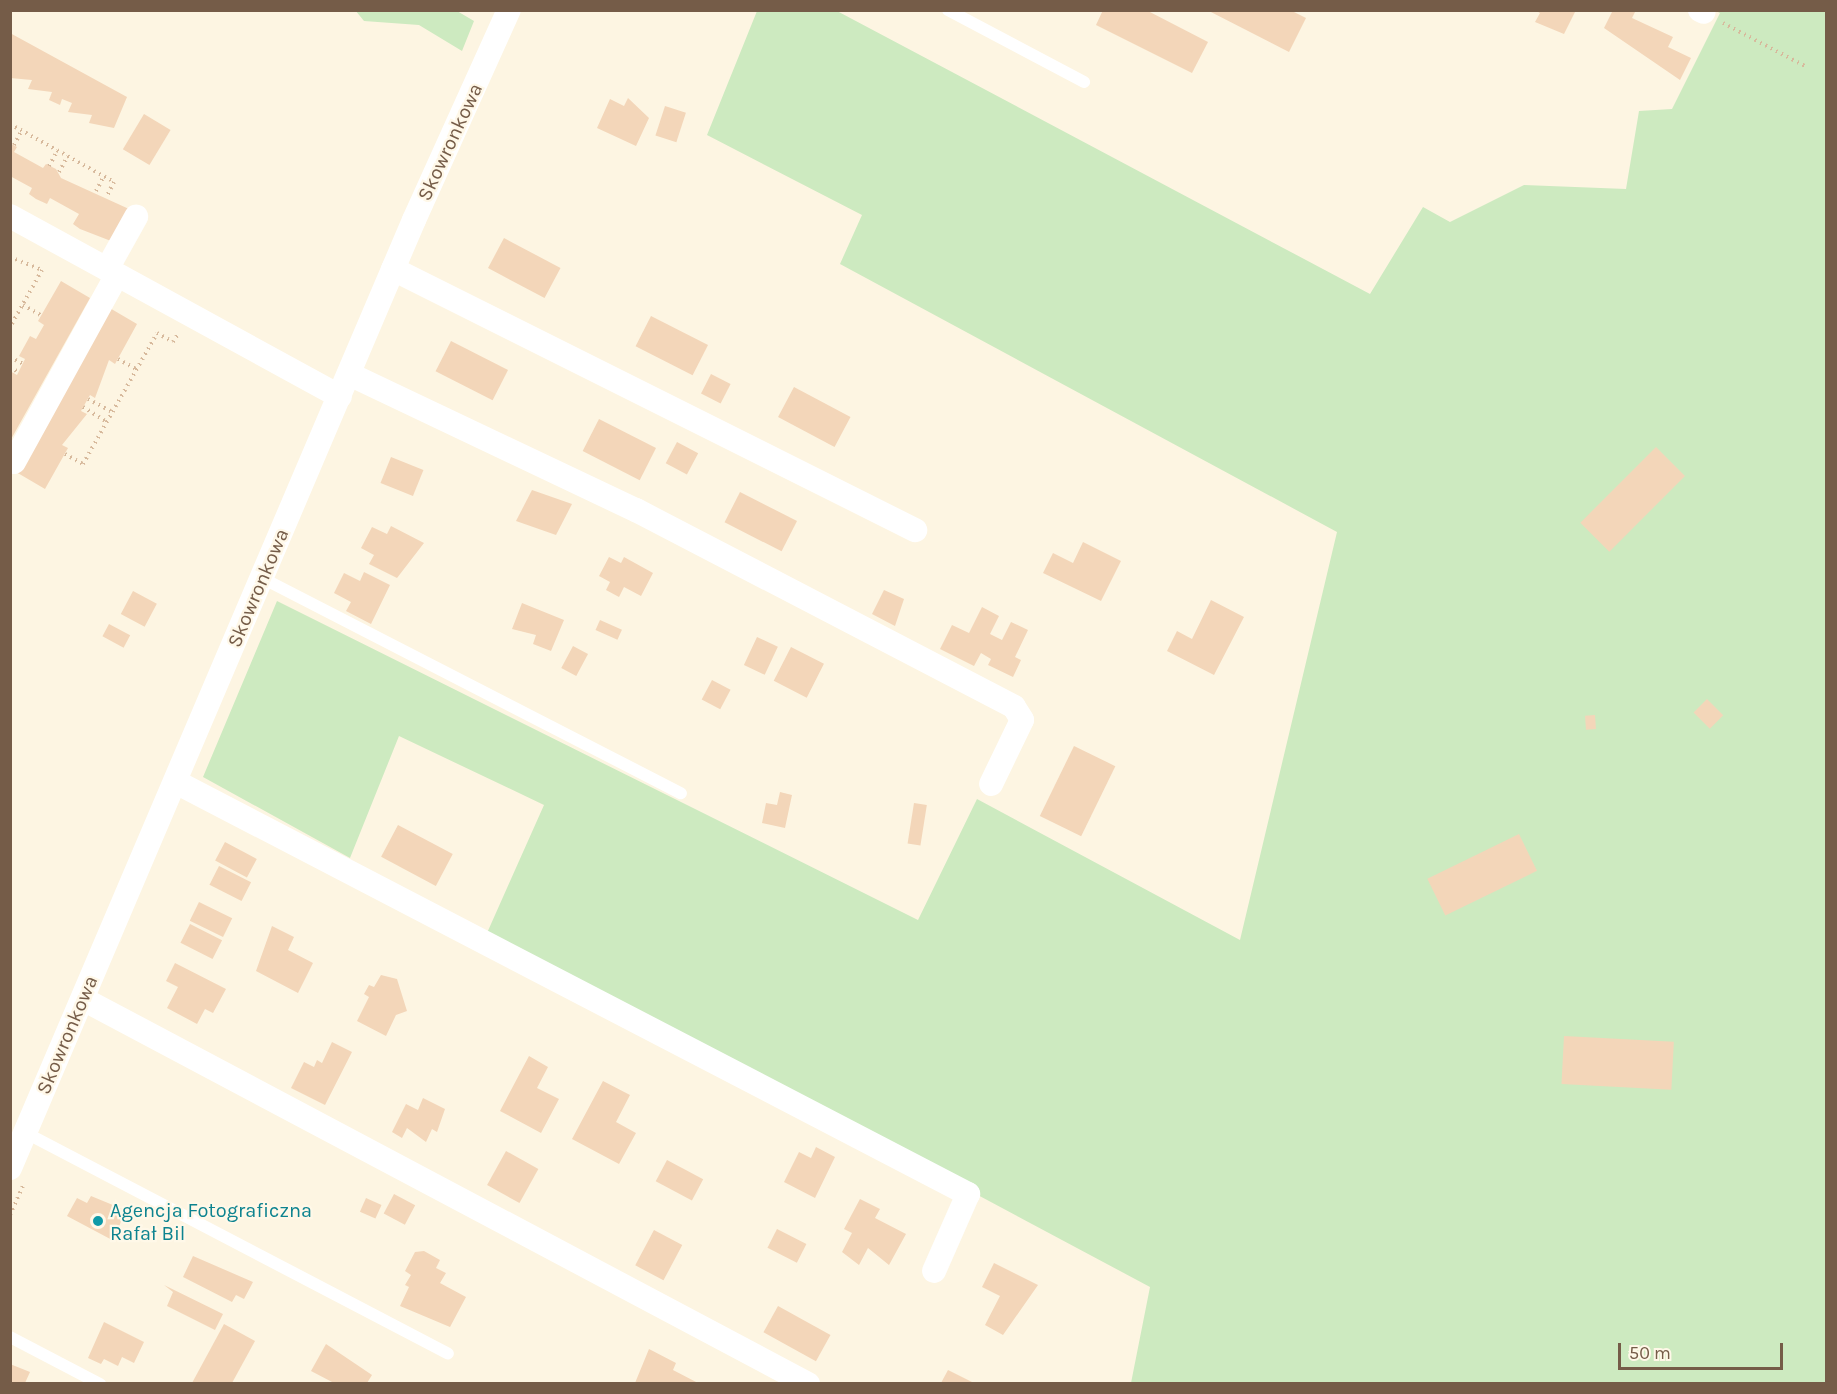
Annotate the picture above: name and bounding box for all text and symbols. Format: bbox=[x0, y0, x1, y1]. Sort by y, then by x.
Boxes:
street label: Skowronkowa bbox=[412, 80, 488, 204]
street label: Skowronkowa bbox=[222, 525, 294, 651]
street label: Skowronkowa bbox=[31, 972, 103, 1098]
place label: Agencja Fotograficzna Rafał Bil bbox=[110, 1198, 312, 1245]
marker: Agencja Fotograficzna Rafał Bil bbox=[91, 1214, 105, 1228]
scale bar bbox=[1621, 1331, 1786, 1369]
text: 50 m bbox=[1629, 1342, 1671, 1364]

